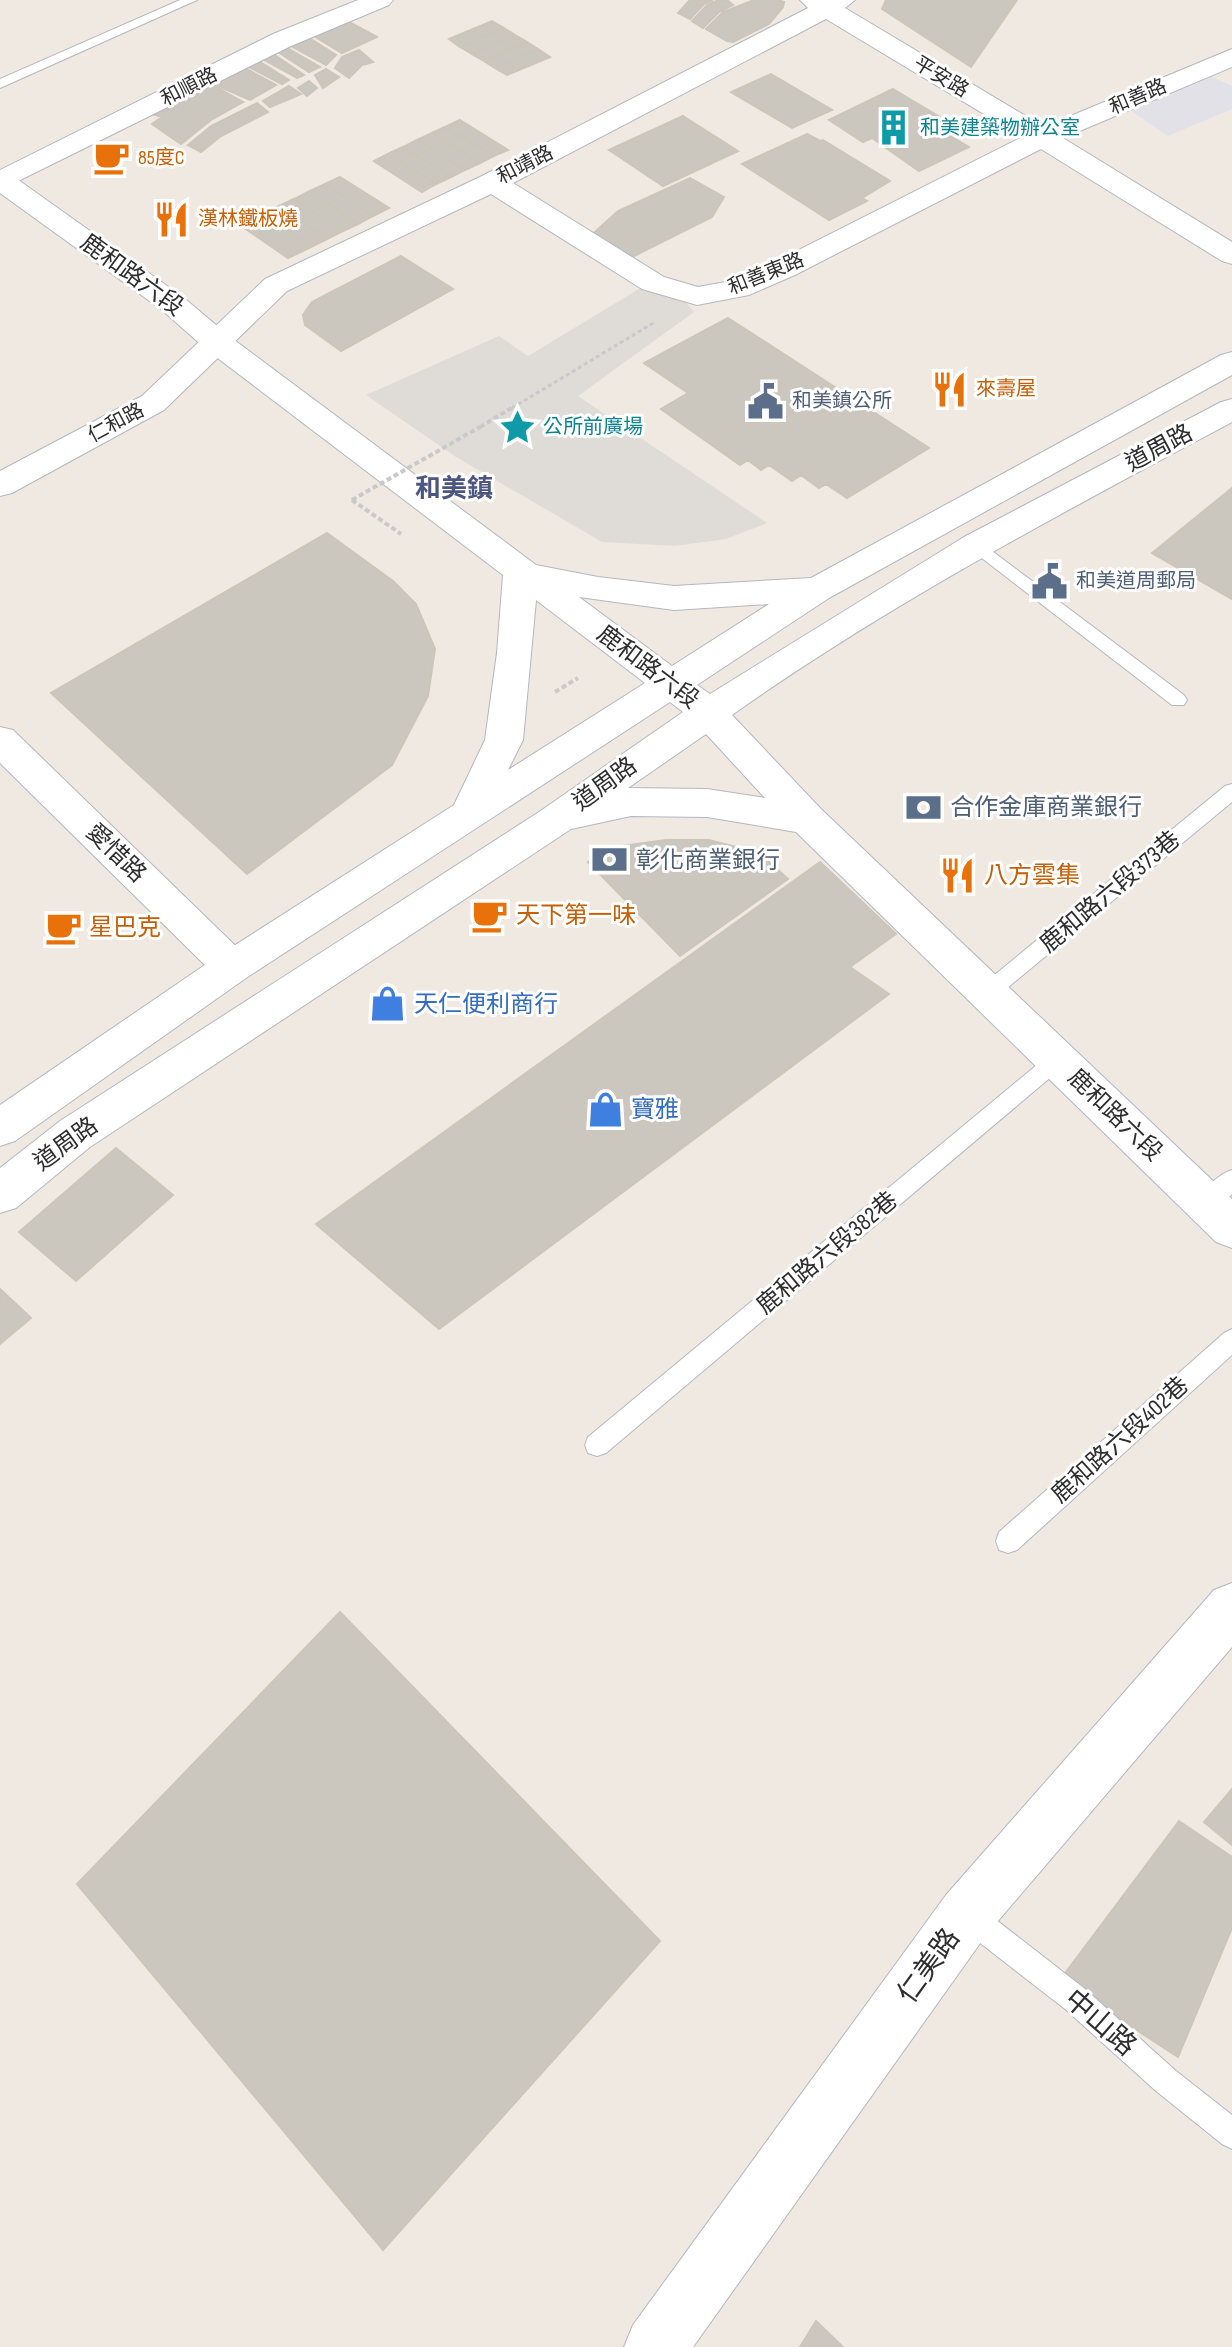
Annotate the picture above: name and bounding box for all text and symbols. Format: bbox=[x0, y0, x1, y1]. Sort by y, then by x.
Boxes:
street label: 平安路 bbox=[909, 51, 973, 103]
street label: 和順路 bbox=[157, 63, 221, 111]
street label: 和善路 bbox=[1106, 74, 1170, 120]
building icon: 和美建築物辦公室 bbox=[875, 109, 913, 147]
place label: 和美建築物辦公室 bbox=[920, 116, 1080, 140]
cafe icon: 85度C bbox=[93, 139, 131, 177]
street label: 和靖路 bbox=[493, 141, 557, 189]
place label: 85度C bbox=[138, 146, 184, 170]
restaurant icon: 漢林鐵板燒 bbox=[153, 200, 191, 238]
place label: 漢林鐵板燒 bbox=[198, 207, 298, 231]
street label: 鹿和路六段 bbox=[75, 228, 189, 322]
street label: 和善東路 bbox=[724, 248, 808, 300]
restaurant icon: 來壽屋 bbox=[931, 370, 969, 408]
place label: 來壽屋 bbox=[976, 377, 1036, 401]
public building icon: 和美鎮公所 bbox=[747, 382, 785, 420]
place label: 和美鎮公所 bbox=[792, 389, 892, 413]
street label: 仁和路 bbox=[84, 398, 148, 448]
place icon: 公所前廣場 bbox=[498, 408, 536, 446]
place label: 公所前廣場 bbox=[543, 415, 643, 439]
street label: 道周路 bbox=[1120, 418, 1198, 478]
district label: 和美鎮 bbox=[415, 474, 493, 505]
public building icon: 和美道周郵局 bbox=[1031, 562, 1069, 600]
place label: 和美道周郵局 bbox=[1076, 569, 1196, 593]
street label: 鹿和路六段 bbox=[591, 619, 705, 715]
street label: 道周路 bbox=[567, 751, 643, 817]
bank icon: 合作金庫商業銀行 bbox=[905, 788, 943, 826]
place label: 合作金庫商業銀行 bbox=[950, 793, 1142, 822]
street label: 愛惜路 bbox=[80, 818, 152, 888]
street label: 鹿和路六段373巷 bbox=[1034, 825, 1186, 959]
bank icon: 彰化商業銀行 bbox=[591, 841, 629, 879]
place label: 彰化商業銀行 bbox=[636, 846, 780, 875]
restaurant icon: 八方雲集 bbox=[939, 856, 977, 894]
place label: 八方雲集 bbox=[984, 861, 1080, 890]
cafe icon: 天下第一味 bbox=[471, 896, 509, 934]
place label: 天下第一味 bbox=[516, 901, 636, 930]
cafe icon: 星巴克 bbox=[44, 908, 82, 946]
place label: 星巴克 bbox=[89, 913, 161, 942]
shop icon: 天仁便利商行 bbox=[369, 985, 407, 1023]
place label: 天仁便利商行 bbox=[414, 990, 558, 1019]
street label: 鹿和路六段 bbox=[1062, 1063, 1168, 1167]
shop icon: 寶雅 bbox=[586, 1090, 624, 1128]
place label: 寶雅 bbox=[631, 1095, 679, 1124]
street label: 道周路 bbox=[28, 1111, 104, 1177]
street label: 鹿和路六段382巷 bbox=[751, 1186, 903, 1320]
street label: 鹿和路六段402巷 bbox=[1045, 1371, 1195, 1509]
street label: 仁美路 bbox=[891, 1922, 967, 2010]
street label: 中山路 bbox=[1057, 1983, 1143, 2063]

